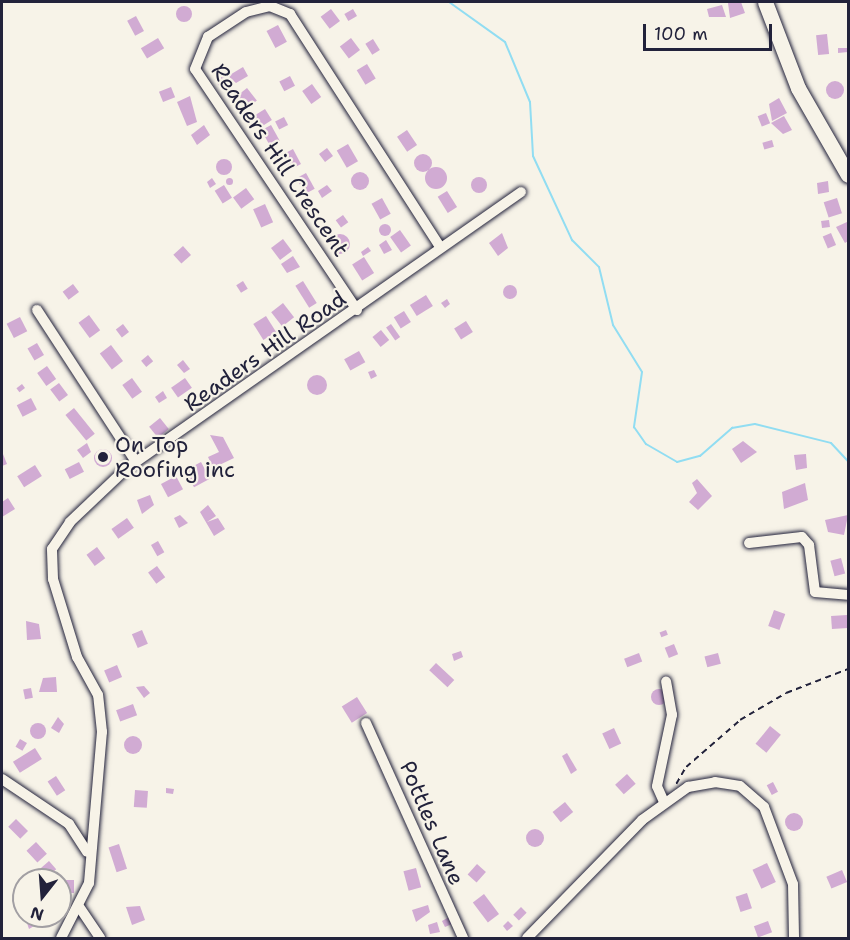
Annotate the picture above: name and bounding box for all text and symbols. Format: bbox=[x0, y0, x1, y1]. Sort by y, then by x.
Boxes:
scale bar bbox=[646, 12, 775, 50]
text: 100 m bbox=[654, 22, 708, 46]
street label: Readers Hill Crescent bbox=[206, 59, 354, 261]
street label: Readers Hill Road bbox=[179, 285, 351, 417]
place label: On Top Roofing inc bbox=[115, 431, 235, 482]
marker: On Top Roofing inc bbox=[96, 450, 110, 464]
street label: Pottles Lane bbox=[394, 757, 470, 889]
north arrow bbox=[12, 868, 72, 928]
text: N bbox=[28, 902, 46, 926]

